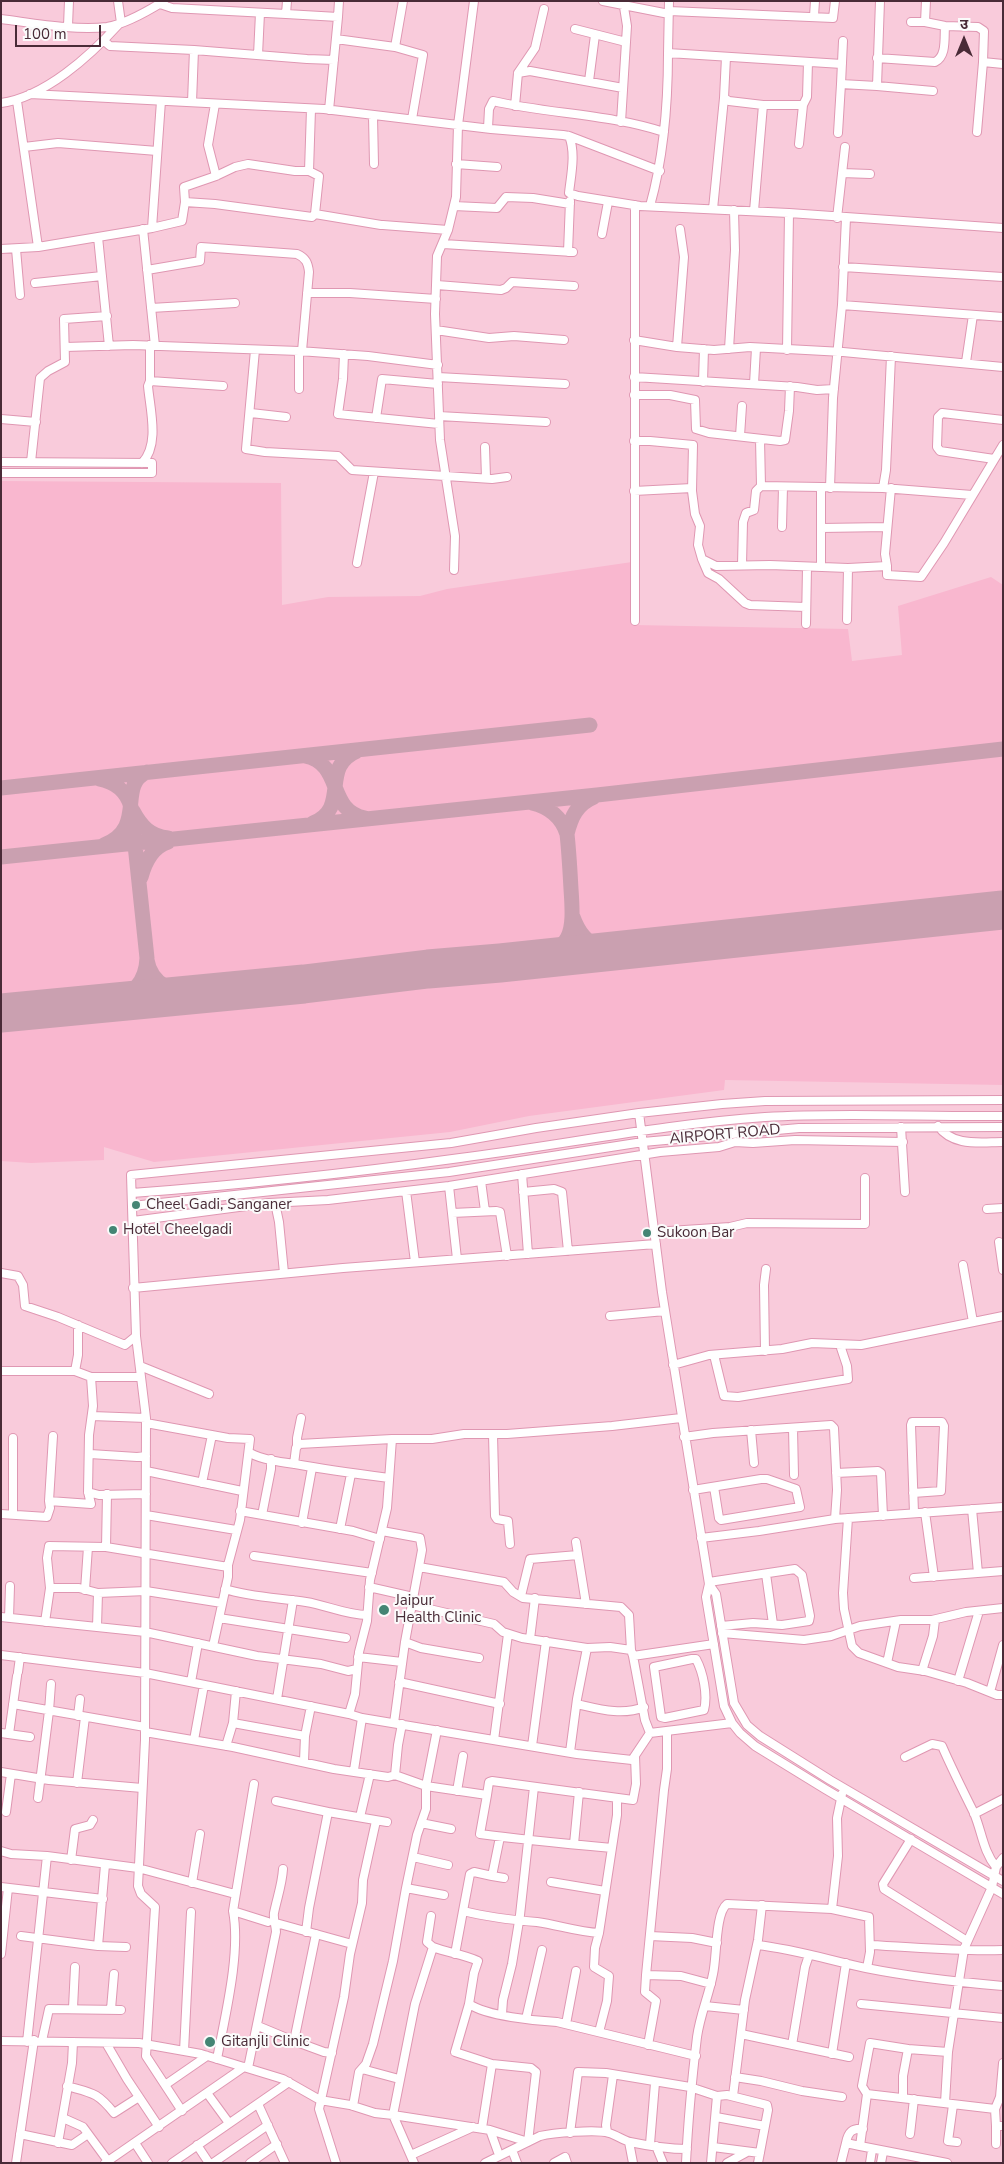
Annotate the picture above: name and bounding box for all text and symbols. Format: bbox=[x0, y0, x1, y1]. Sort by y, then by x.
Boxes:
scale bar bbox=[18, 15, 104, 47]
north arrow bbox=[939, 15, 989, 65]
text: उ bbox=[960, 15, 968, 34]
text: 100 m bbox=[23, 24, 67, 44]
street label: AIRPORT ROAD bbox=[669, 1121, 781, 1149]
place label: Cheel Gadi, Sanganer bbox=[146, 1196, 292, 1214]
marker: Cheel Gadi, Sanganer bbox=[130, 1199, 142, 1211]
place label: Hotel Cheelgadi bbox=[123, 1221, 232, 1239]
marker: Hotel Cheelgadi bbox=[107, 1224, 119, 1236]
place label: Sukoon Bar bbox=[657, 1224, 734, 1242]
marker: Sukoon Bar bbox=[641, 1227, 653, 1239]
place label: Jaipur Health Clinic bbox=[395, 1592, 481, 1627]
marker: Jaipur Health Clinic bbox=[377, 1603, 391, 1617]
place label: Gitanjli Clinic bbox=[221, 2033, 309, 2051]
marker: Gitanjli Clinic bbox=[203, 2035, 217, 2049]

